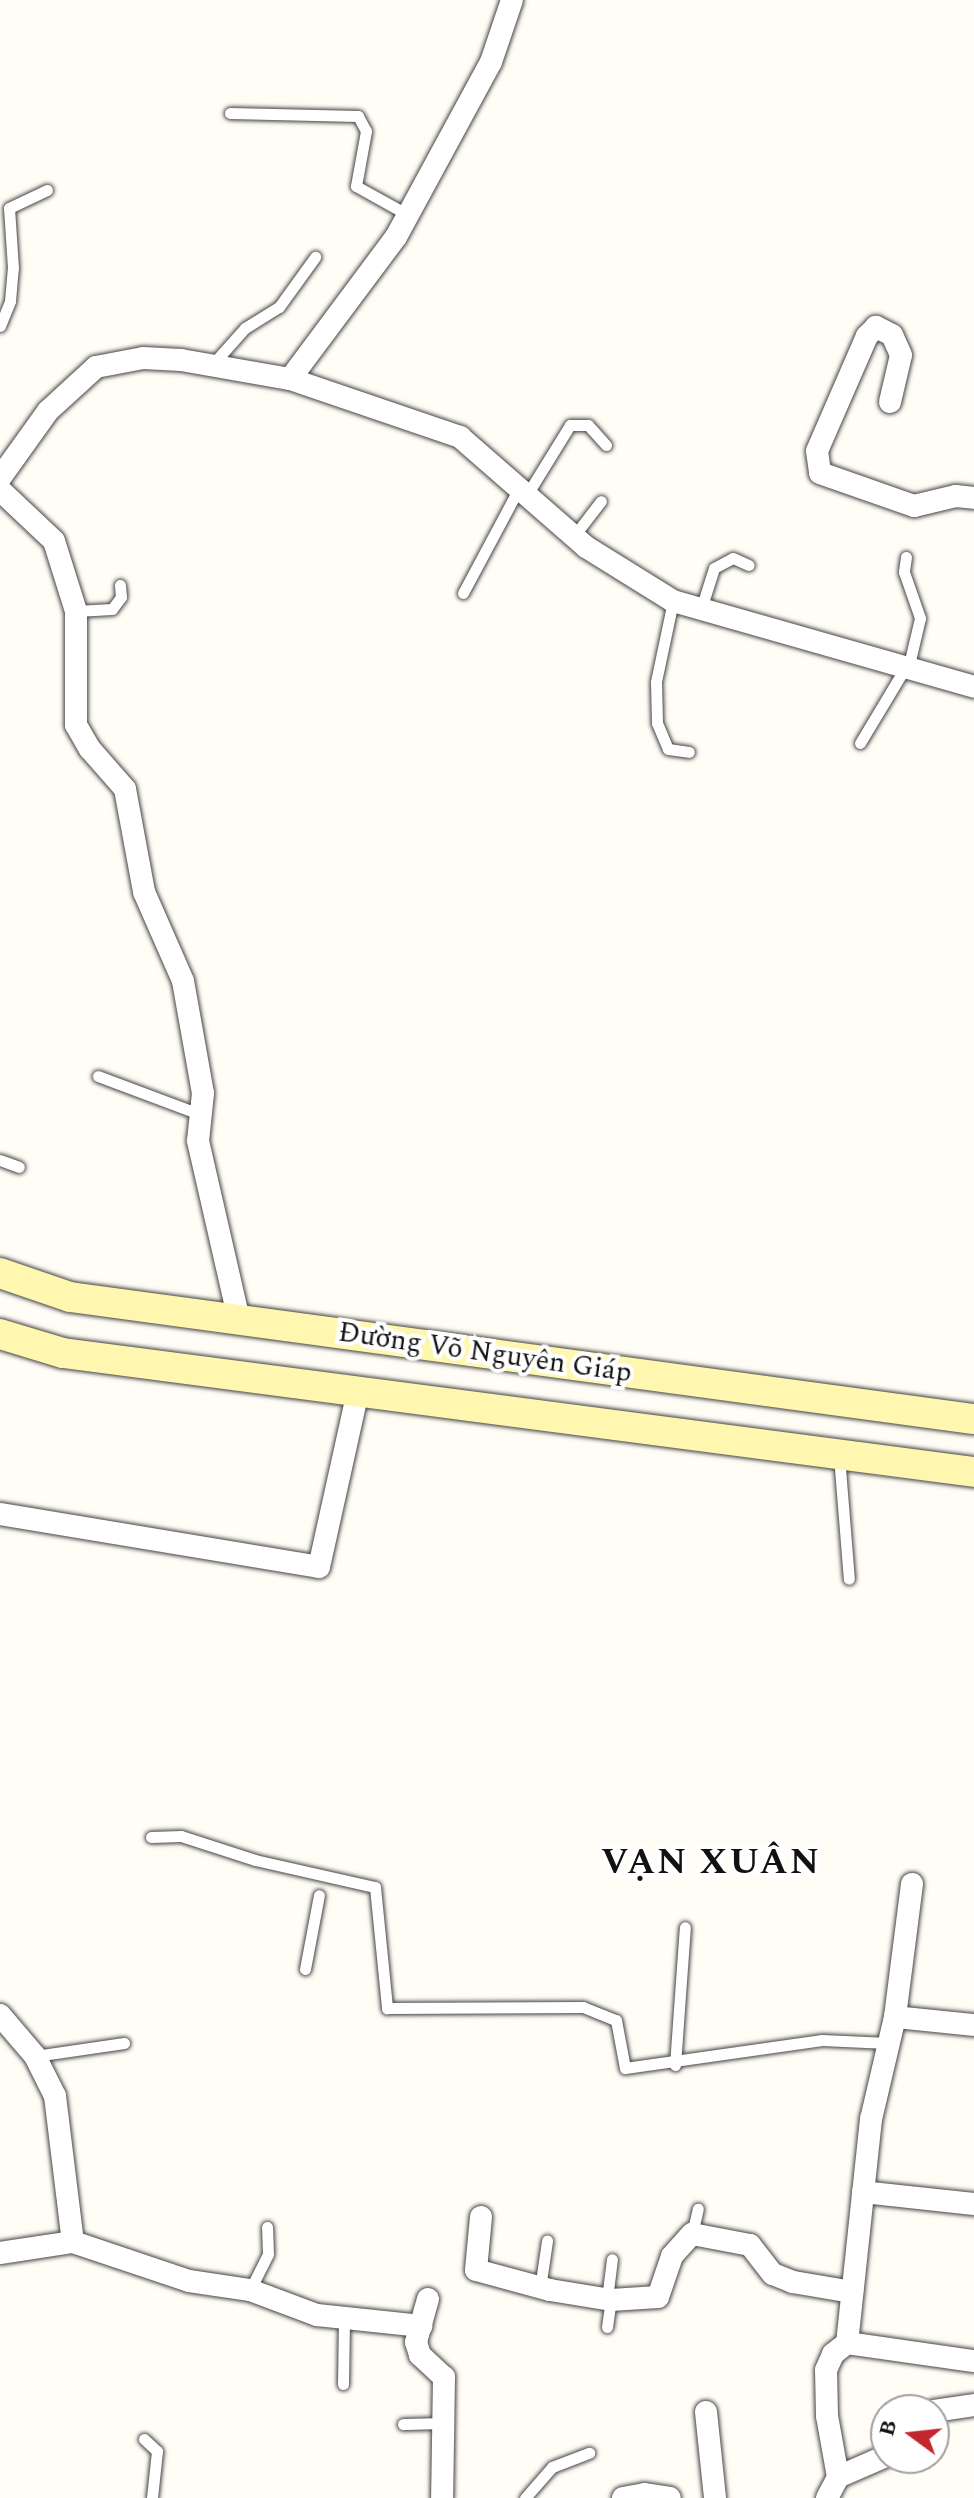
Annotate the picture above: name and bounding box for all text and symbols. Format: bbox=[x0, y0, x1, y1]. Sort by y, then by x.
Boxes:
street label: Đường Võ Nguyên Giáp bbox=[336, 1316, 634, 1390]
district label: VẠN XUÂN bbox=[601, 1841, 821, 1885]
north arrow bbox=[870, 2394, 950, 2474]
text: B bbox=[870, 2416, 906, 2440]

